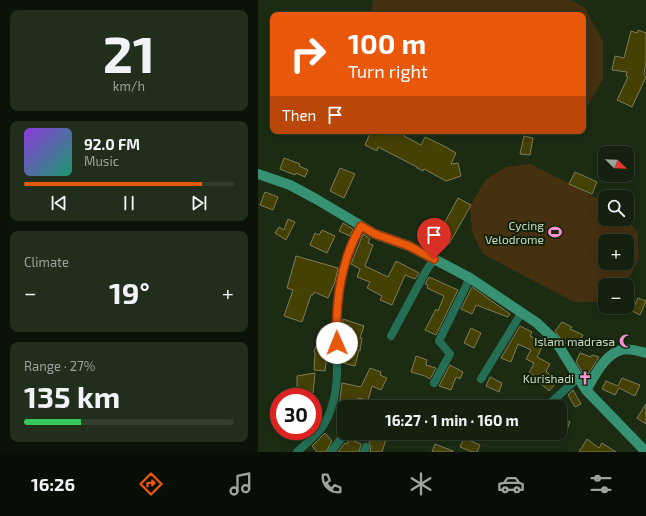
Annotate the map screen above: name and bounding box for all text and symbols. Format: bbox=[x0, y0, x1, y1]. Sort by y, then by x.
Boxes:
text: 21 bbox=[103, 21, 155, 83]
text: 100 m bbox=[348, 26, 426, 60]
icon: right bbox=[282, 28, 334, 80]
text: Turn right bbox=[348, 60, 428, 82]
text: km/h bbox=[113, 78, 145, 94]
icon: arrive bbox=[324, 104, 346, 126]
text: Then bbox=[282, 106, 316, 124]
text: 92.0 FM bbox=[84, 135, 140, 153]
north arrow bbox=[598, 146, 634, 182]
map controls bbox=[598, 146, 634, 314]
text: Music bbox=[84, 153, 119, 169]
button: search bbox=[598, 190, 634, 226]
icon: previous bbox=[48, 192, 70, 214]
icon: pause bbox=[118, 192, 140, 214]
icon: next bbox=[188, 192, 210, 214]
pin bbox=[417, 218, 451, 259]
place label: Cycing Velodrome bbox=[485, 218, 544, 246]
icon: arrive bbox=[423, 224, 445, 246]
sports icon: Cycing Velodrome bbox=[547, 224, 563, 240]
button: + bbox=[598, 234, 634, 270]
text: Climate bbox=[24, 254, 69, 270]
text: 19° bbox=[109, 274, 150, 310]
button: − bbox=[598, 278, 634, 314]
text: − bbox=[24, 279, 37, 305]
text: + bbox=[222, 279, 234, 305]
position arrow bbox=[316, 322, 358, 364]
mosque icon: Islam madrasa bbox=[618, 333, 634, 349]
place label: Islam madrasa bbox=[534, 334, 615, 348]
text: Range · 27% bbox=[24, 358, 95, 374]
church icon: Kurishadi bbox=[577, 370, 593, 386]
place label: Kurishadi bbox=[523, 371, 574, 385]
text: 135 km bbox=[24, 378, 120, 414]
speed limit sign: 30 bbox=[270, 388, 322, 440]
text: 16:27 · 1 min · 160 m bbox=[385, 411, 519, 429]
icon: directions bbox=[137, 470, 165, 498]
icon: music bbox=[227, 470, 255, 498]
icon: phone bbox=[317, 470, 345, 498]
icon: climate bbox=[407, 470, 435, 498]
icon: car bbox=[497, 470, 525, 498]
icon: filters bbox=[587, 470, 615, 498]
text: 16:26 bbox=[31, 473, 75, 495]

